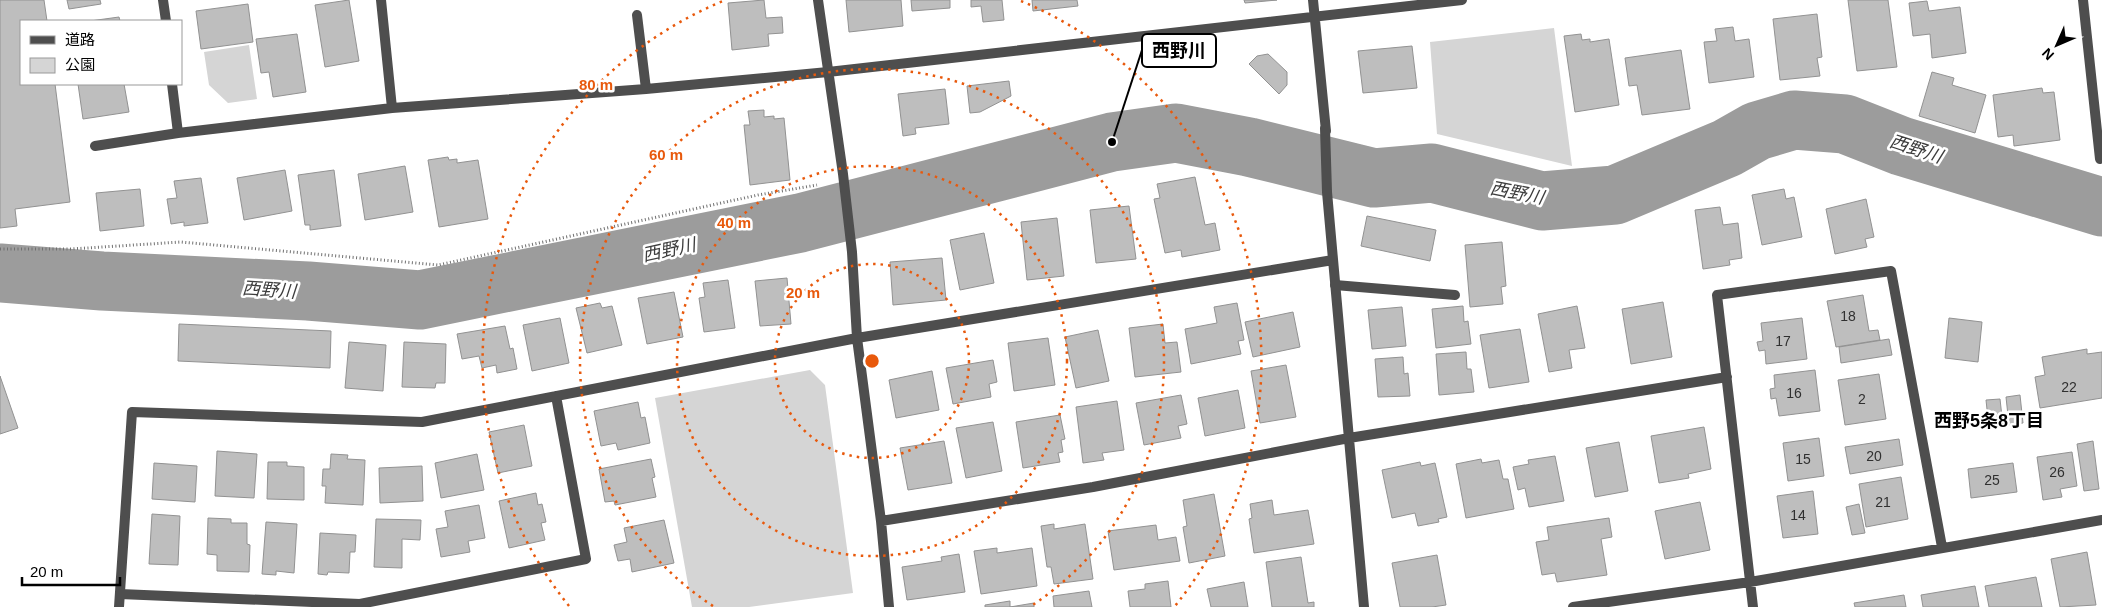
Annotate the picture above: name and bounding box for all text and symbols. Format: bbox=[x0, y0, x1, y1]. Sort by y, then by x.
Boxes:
legend bbox=[20, 20, 182, 85]
north arrow bbox=[2032, 20, 2082, 70]
text: 道路 bbox=[65, 31, 95, 48]
callout: 西野川 bbox=[1142, 34, 1216, 67]
text: 西野川 bbox=[1152, 41, 1206, 61]
text: N bbox=[2039, 45, 2057, 63]
text: 公園 bbox=[65, 56, 95, 73]
text: 80 m bbox=[579, 76, 613, 93]
water label: 西野川 bbox=[1887, 131, 1947, 167]
text: 60 m bbox=[649, 146, 683, 163]
water label: 西野川 bbox=[1489, 178, 1547, 208]
text: 40 m bbox=[717, 214, 751, 231]
water label: 西野川 bbox=[641, 234, 699, 265]
water label: 西野川 bbox=[241, 278, 299, 302]
text: 20 m bbox=[786, 284, 820, 301]
house number: 18 bbox=[1840, 308, 1856, 324]
house number: 17 bbox=[1775, 333, 1791, 349]
centre of rings bbox=[863, 352, 881, 370]
house number: 22 bbox=[2061, 379, 2077, 395]
house number: 16 bbox=[1786, 385, 1802, 401]
house number: 2 bbox=[1858, 391, 1866, 407]
district label: 西野5条8丁目 bbox=[1934, 411, 2044, 431]
house number: 20 bbox=[1866, 448, 1882, 464]
house number: 15 bbox=[1795, 451, 1811, 467]
house number: 26 bbox=[2049, 464, 2065, 480]
house number: 25 bbox=[1984, 472, 2000, 488]
house number: 21 bbox=[1875, 494, 1891, 510]
house number: 14 bbox=[1790, 507, 1806, 523]
scale bar bbox=[22, 554, 120, 586]
text: 20 m bbox=[30, 563, 63, 580]

